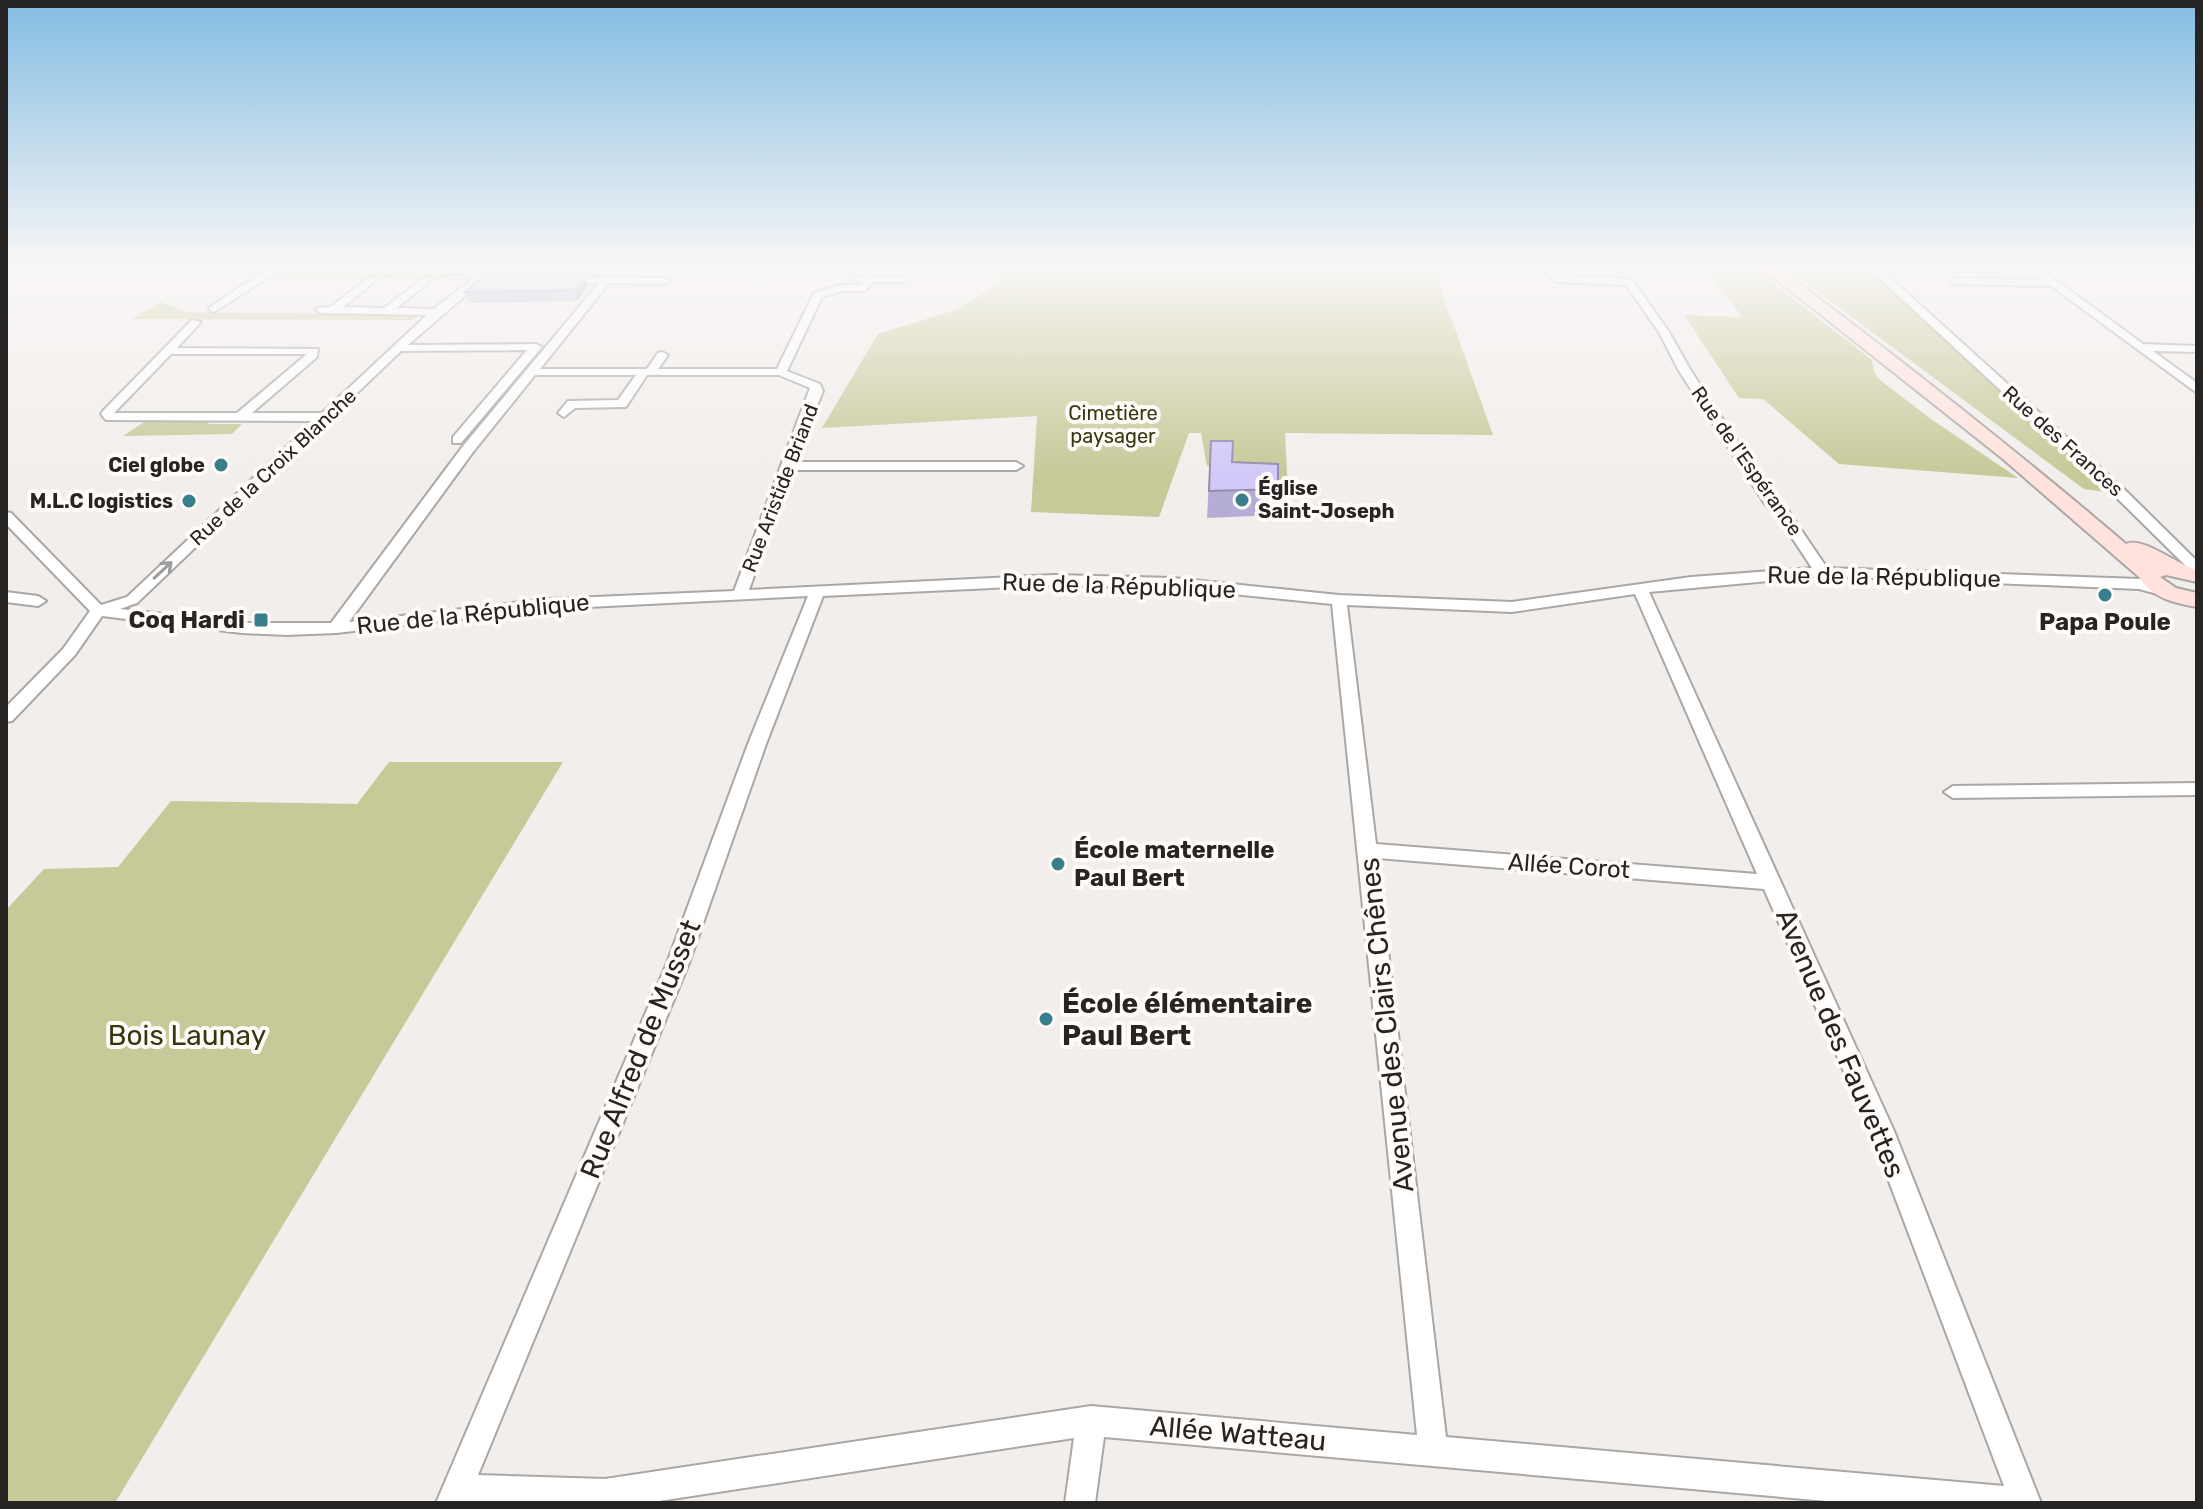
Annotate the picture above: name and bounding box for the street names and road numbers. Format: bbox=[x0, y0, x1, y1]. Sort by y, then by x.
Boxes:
street label: Rue des Frances bbox=[1998, 381, 2128, 501]
street label: Rue de l'Espérance bbox=[1686, 382, 1808, 540]
street label: Rue de la Croix Blanche bbox=[185, 384, 361, 550]
street label: Rue Aristide Briand bbox=[737, 400, 823, 576]
street label: Rue de la République bbox=[1767, 561, 2001, 593]
street label: Rue de la République bbox=[1002, 568, 1236, 604]
street label: Rue de la République bbox=[355, 588, 591, 640]
street label: Allée Corot bbox=[1507, 848, 1631, 884]
street label: Avenue des Clairs Chênes bbox=[1353, 856, 1420, 1194]
street label: Avenue des Fauvettes bbox=[1769, 904, 1912, 1183]
street label: Rue Alfred de Musset bbox=[573, 915, 708, 1183]
street label: Allée Watteau bbox=[1148, 1409, 1328, 1458]

